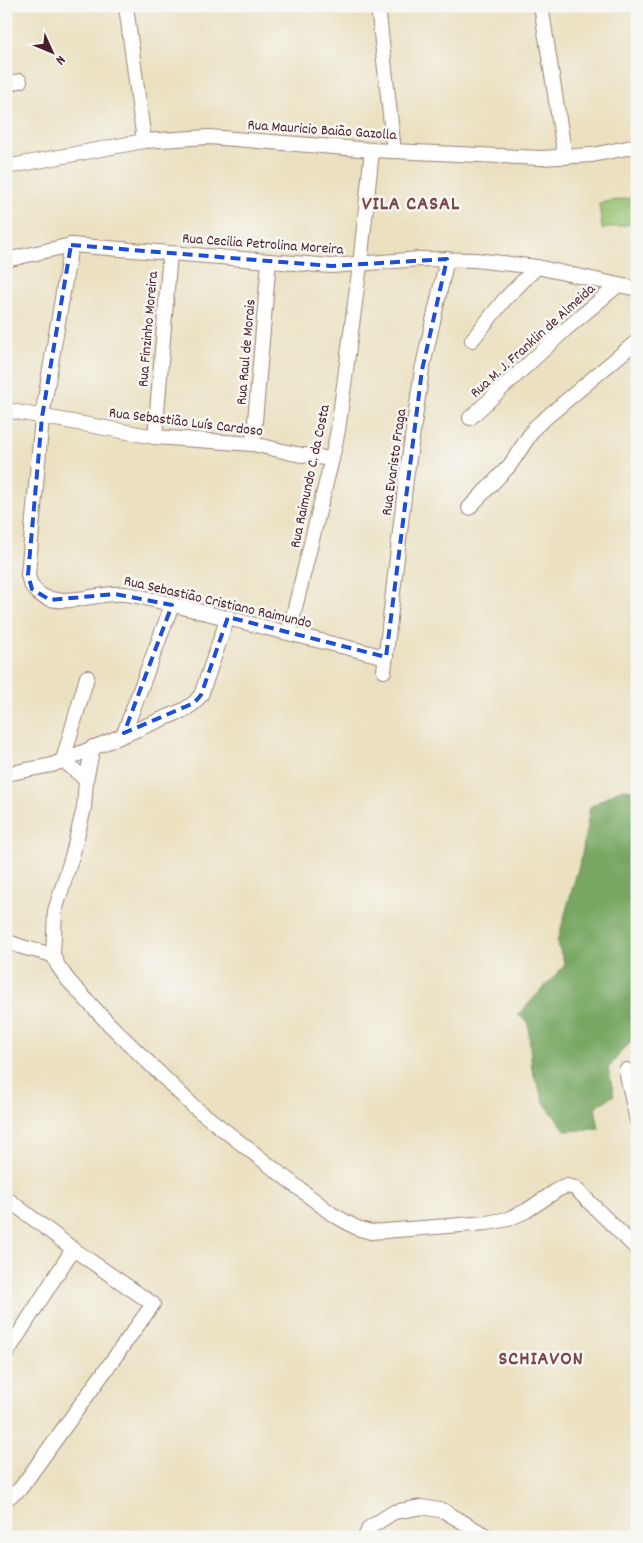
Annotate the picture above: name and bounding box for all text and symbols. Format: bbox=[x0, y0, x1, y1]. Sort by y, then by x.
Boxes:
north arrow bbox=[28, 28, 78, 78]
text: N bbox=[50, 50, 70, 69]
street label: Rua Mauricio Baião Gazolla bbox=[247, 115, 398, 147]
district label: VILA CASAL bbox=[362, 191, 460, 219]
street label: Rua Cecilia Petrolina Moreira bbox=[181, 228, 345, 262]
street label: Rua Finzinho Moreira bbox=[133, 270, 165, 388]
street label: Rua M. J. Franklin de Almeida bbox=[466, 278, 602, 404]
street label: Rua Raul de Morais bbox=[231, 298, 263, 406]
street label: Rua Raimundo C. da Costa bbox=[285, 402, 337, 550]
street label: Rua Sebastião Luís Cardoso bbox=[107, 403, 264, 443]
street label: Rua Evaristo Fraga bbox=[377, 407, 413, 517]
street label: Rua Sebastião Cristiano Raimundo bbox=[122, 571, 314, 635]
district label: SCHIAVON bbox=[498, 1346, 584, 1374]

